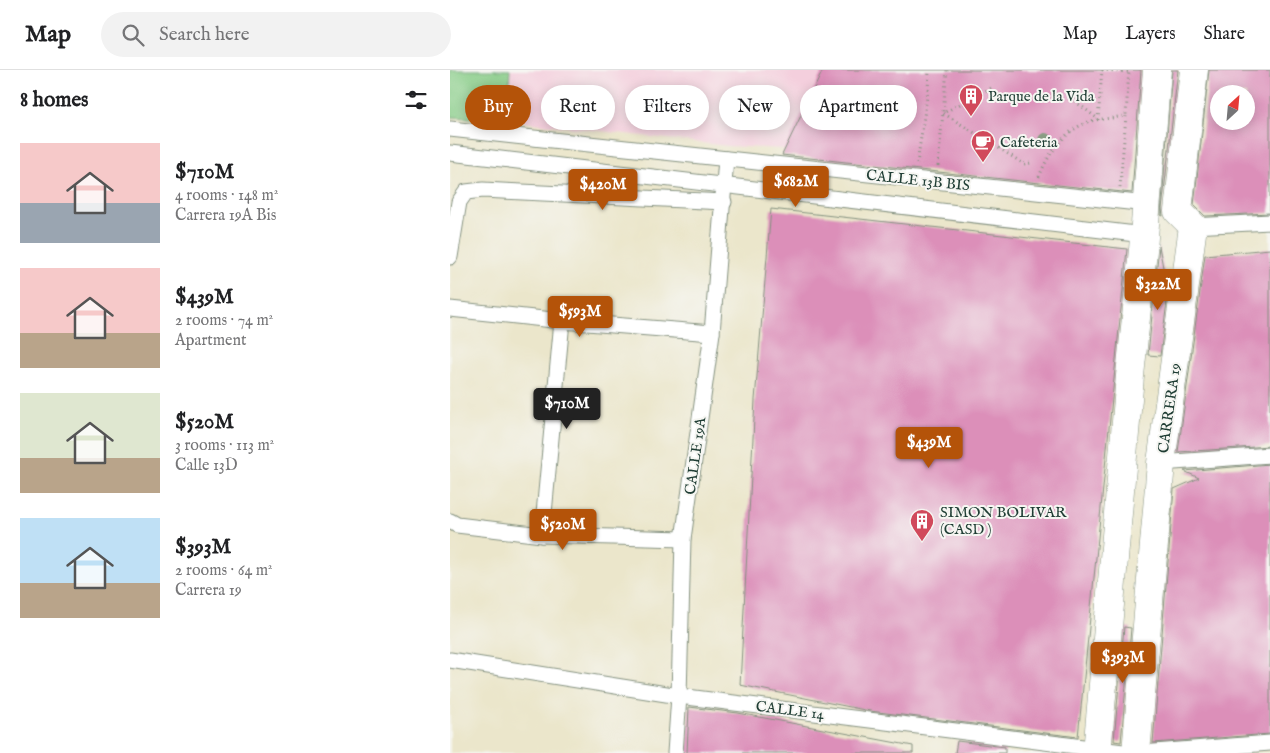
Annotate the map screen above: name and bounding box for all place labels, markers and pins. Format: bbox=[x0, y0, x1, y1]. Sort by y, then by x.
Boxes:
building icon: Parque de la Vida bbox=[958, 83, 984, 117]
place label: Parque de la Vida bbox=[988, 87, 1095, 106]
cafe icon: Cafeteria bbox=[970, 129, 996, 163]
place label: Cafeteria bbox=[1000, 133, 1058, 152]
pin: $682M bbox=[761, 166, 831, 208]
pin: $420M bbox=[568, 168, 638, 211]
pin: $322M bbox=[1123, 268, 1193, 311]
pin: $593M bbox=[545, 296, 615, 338]
pin: $710M bbox=[532, 388, 602, 430]
pin: $439M bbox=[894, 426, 964, 469]
place label: SIMON BOLIVAR (CASD ) bbox=[940, 503, 1067, 539]
pin: $520M bbox=[528, 508, 598, 551]
building icon: SIMON BOLIVAR (CASD ) bbox=[909, 508, 935, 542]
pin: $393M bbox=[1088, 642, 1158, 684]

